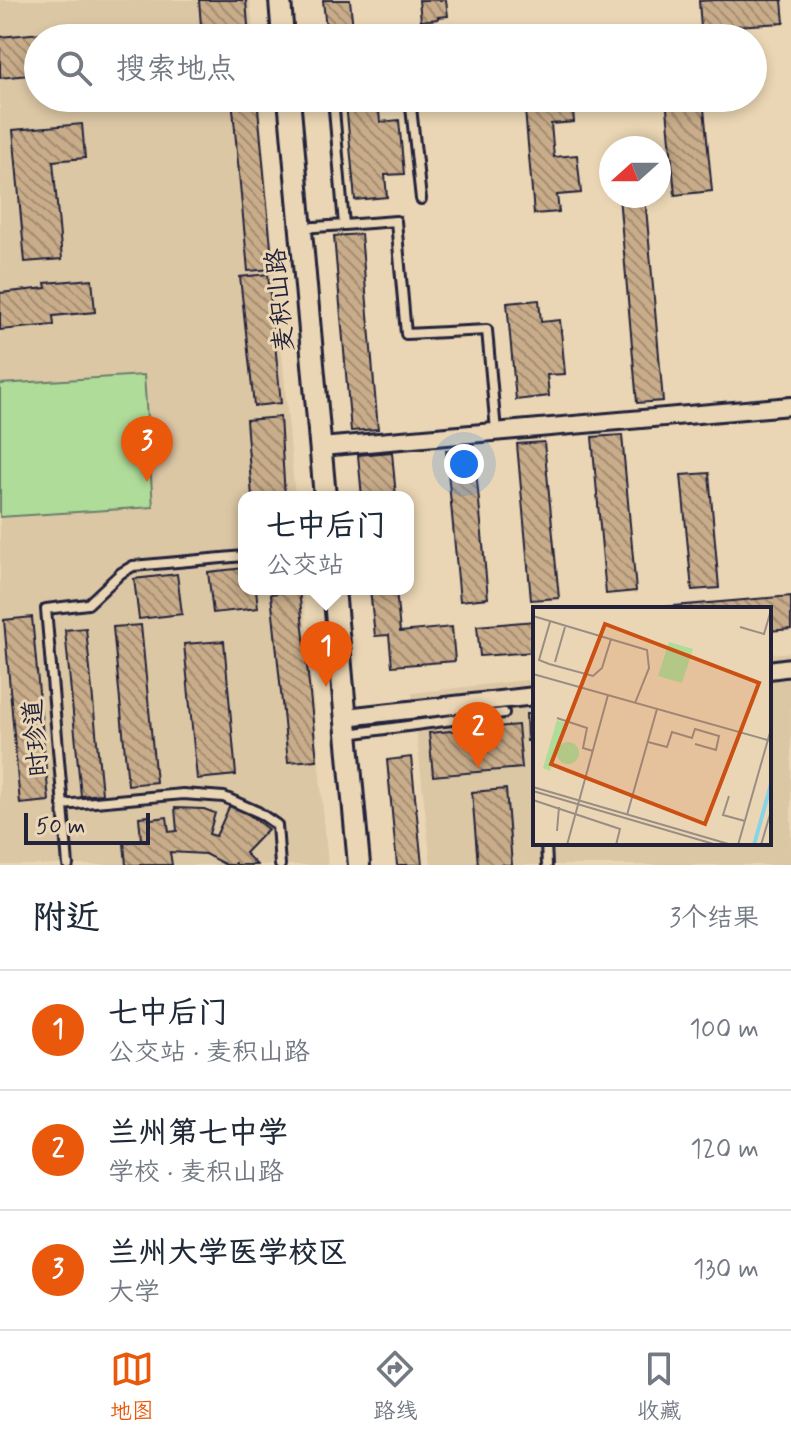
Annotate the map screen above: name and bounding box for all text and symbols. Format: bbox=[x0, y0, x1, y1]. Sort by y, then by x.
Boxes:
search box bbox=[24, 24, 767, 112]
icon: search bbox=[52, 46, 96, 90]
text: 搜索地点 bbox=[116, 50, 236, 89]
north arrow bbox=[599, 136, 671, 208]
street label: 麦积山路 bbox=[260, 247, 302, 353]
pin: 3 bbox=[121, 416, 173, 482]
your location bbox=[444, 444, 484, 484]
popup bbox=[238, 491, 414, 595]
text: 七中后门 bbox=[266, 507, 386, 546]
text: 公交站 bbox=[266, 549, 344, 583]
inset map bbox=[533, 607, 771, 845]
pin: 1 bbox=[300, 621, 352, 687]
street label: 时珍道 bbox=[17, 698, 57, 778]
pin: 2 bbox=[452, 702, 504, 768]
scale bar bbox=[24, 809, 150, 845]
text: 50 m bbox=[36, 813, 85, 841]
text: 附近 bbox=[32, 896, 100, 941]
text: 3个结果 bbox=[669, 902, 759, 936]
text: 七中后门 bbox=[108, 994, 228, 1033]
text: 1 bbox=[52, 1013, 64, 1047]
text: 100 m bbox=[689, 1013, 759, 1047]
text: 公交站 · 麦积山路 bbox=[108, 1036, 310, 1070]
text: 兰州第七中学 bbox=[108, 1114, 288, 1153]
text: 2 bbox=[52, 1133, 64, 1167]
text: 120 m bbox=[690, 1133, 759, 1167]
text: 学校 · 麦积山路 bbox=[108, 1156, 284, 1190]
text: 兰州大学医学校区 bbox=[108, 1234, 348, 1273]
text: 3 bbox=[52, 1253, 64, 1287]
text: 130 m bbox=[693, 1253, 759, 1287]
text: 大学 bbox=[108, 1276, 160, 1310]
tab: 地图 bbox=[110, 1347, 154, 1426]
tab: 路线 bbox=[373, 1347, 417, 1426]
tab: 收藏 bbox=[637, 1347, 681, 1426]

